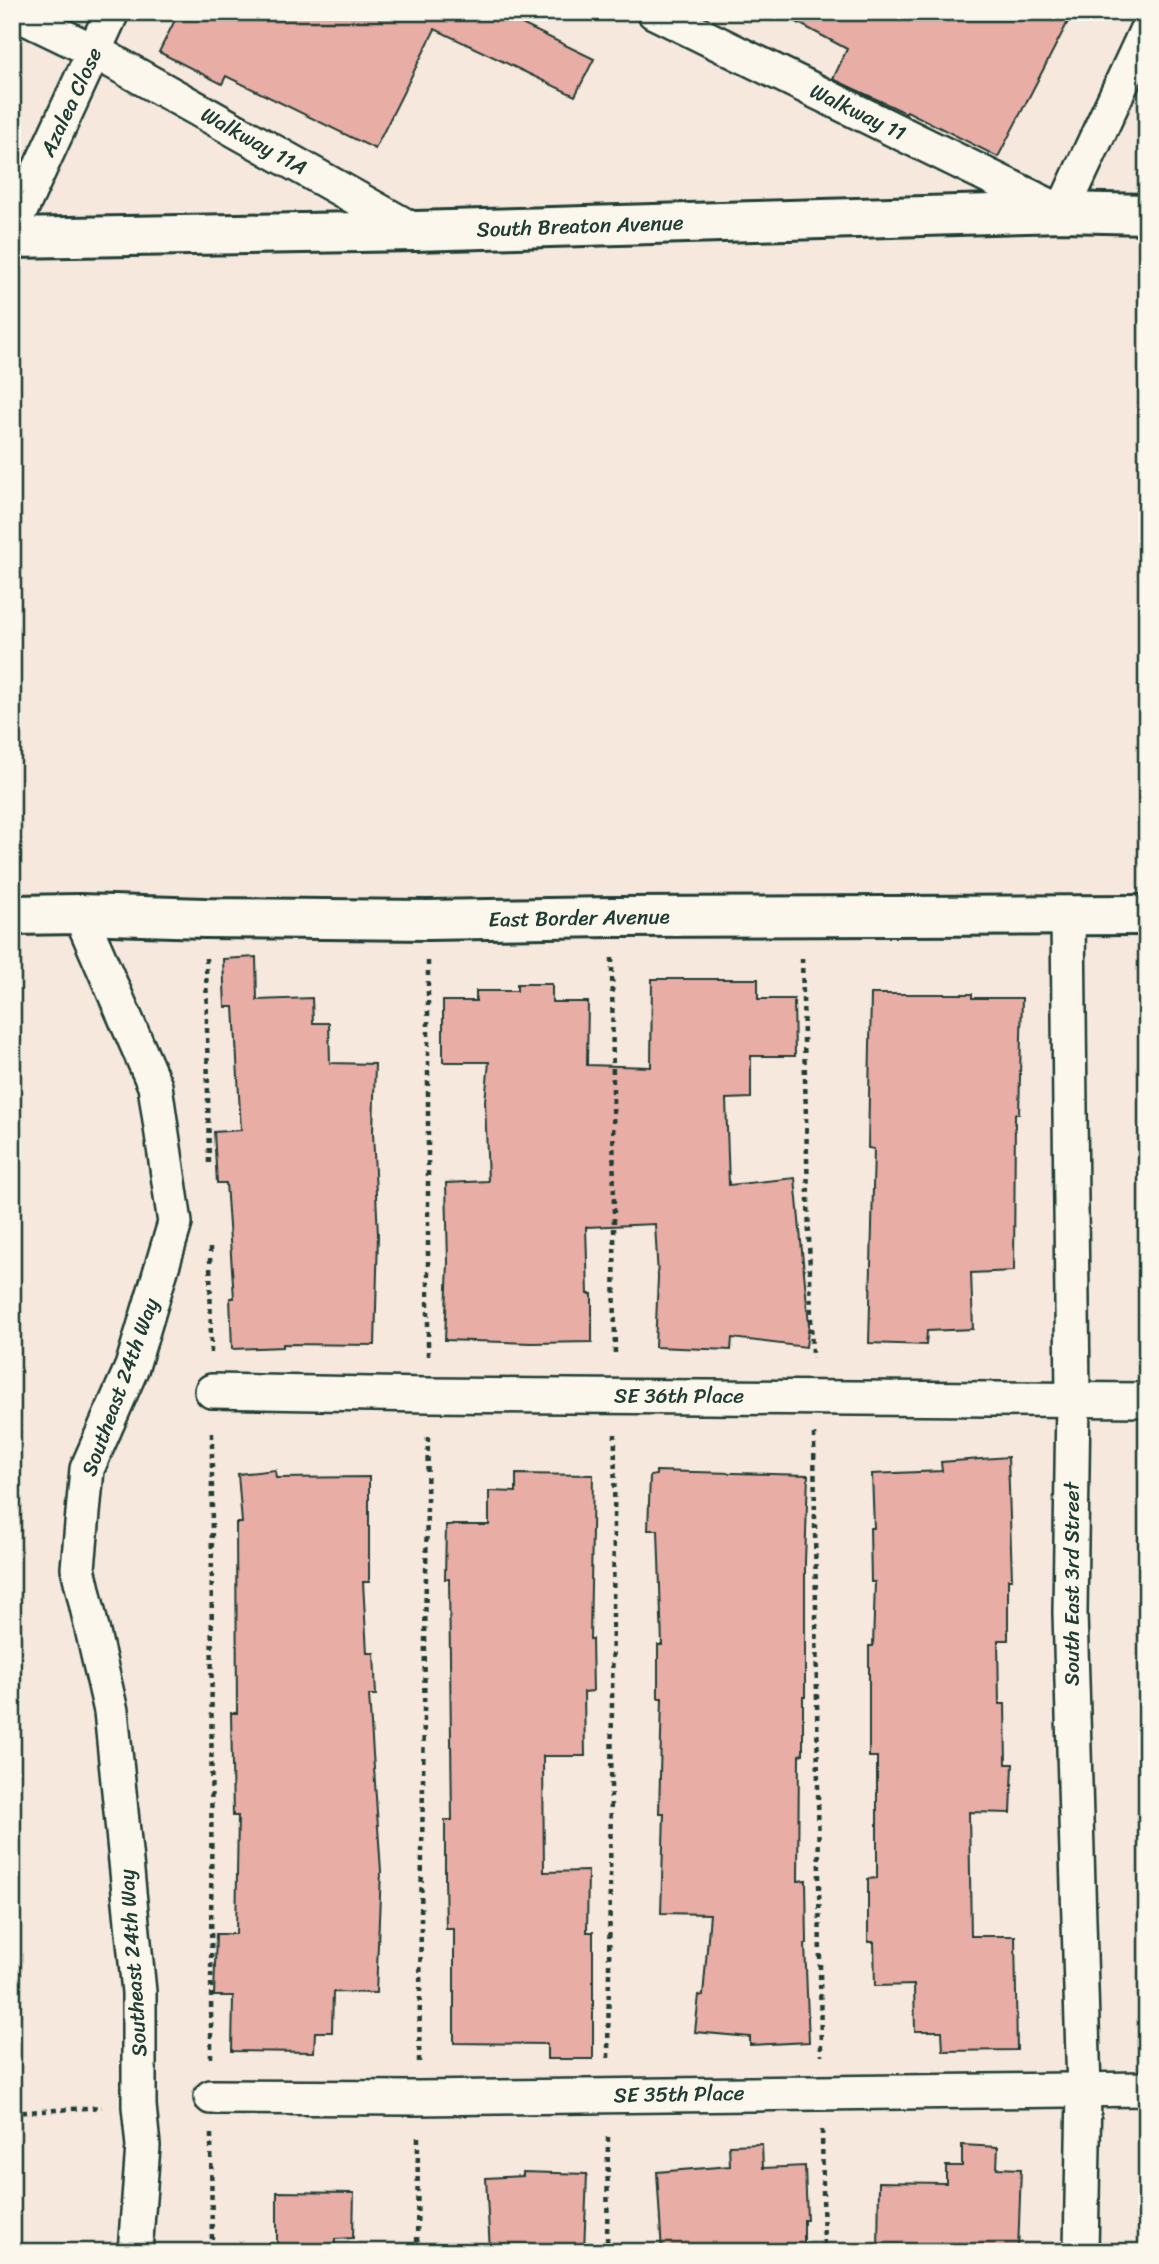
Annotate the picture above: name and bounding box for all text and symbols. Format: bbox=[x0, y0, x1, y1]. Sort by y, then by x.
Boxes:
street label: Azalea Close bbox=[29, 41, 113, 164]
street label: Walkway 11 bbox=[803, 72, 913, 152]
street label: Walkway 11A bbox=[194, 96, 314, 186]
street label: South Breaton Avenue bbox=[476, 203, 684, 249]
street label: East Border Avenue bbox=[488, 897, 670, 939]
street label: Southeast 24th Way bbox=[70, 1292, 170, 1482]
street label: SE 36th Place bbox=[614, 1377, 744, 1415]
street label: South East 3rd Street bbox=[1053, 1481, 1091, 1686]
street label: Southeast 24th Way bbox=[107, 1868, 159, 2058]
street label: SE 35th Place bbox=[613, 2074, 745, 2114]

